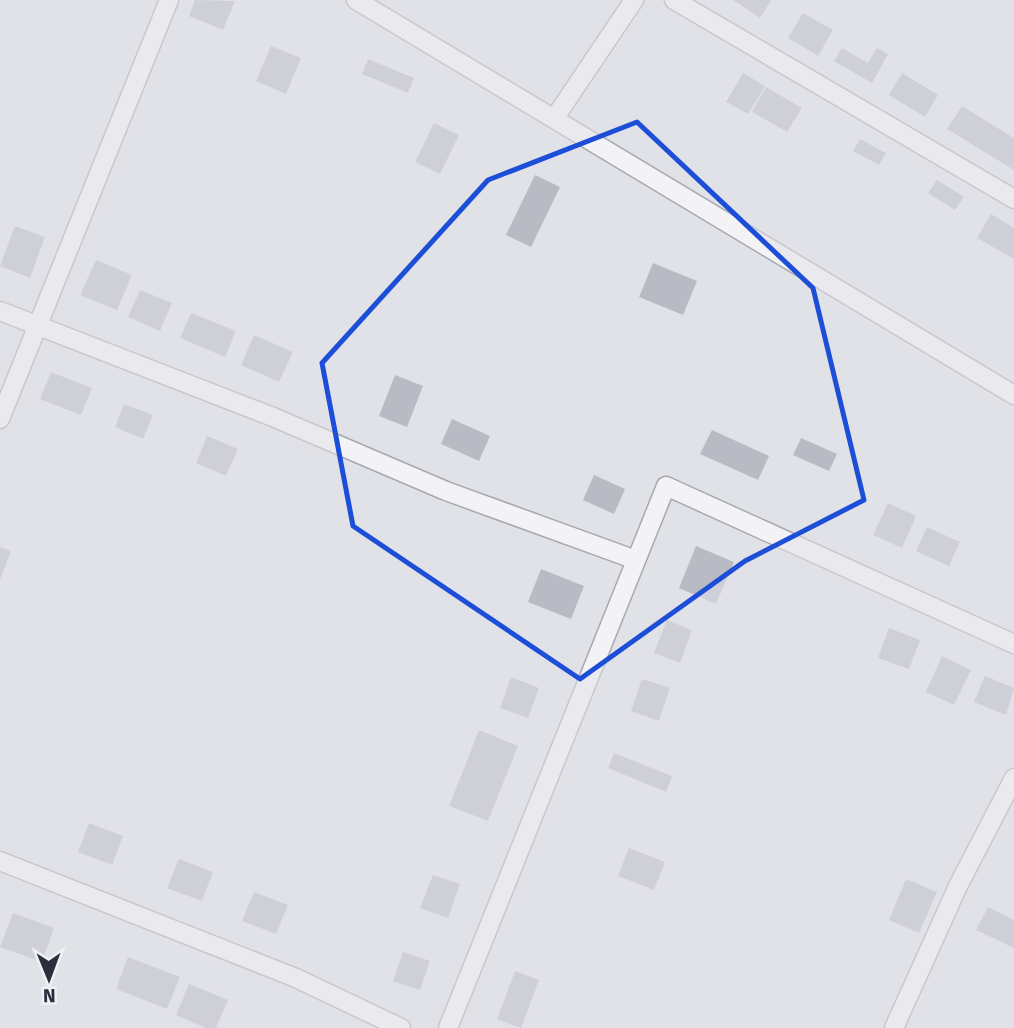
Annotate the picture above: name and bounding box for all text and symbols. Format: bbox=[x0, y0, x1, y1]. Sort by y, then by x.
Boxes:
north arrow bbox=[14, 944, 84, 1014]
text: N bbox=[43, 984, 56, 1007]

